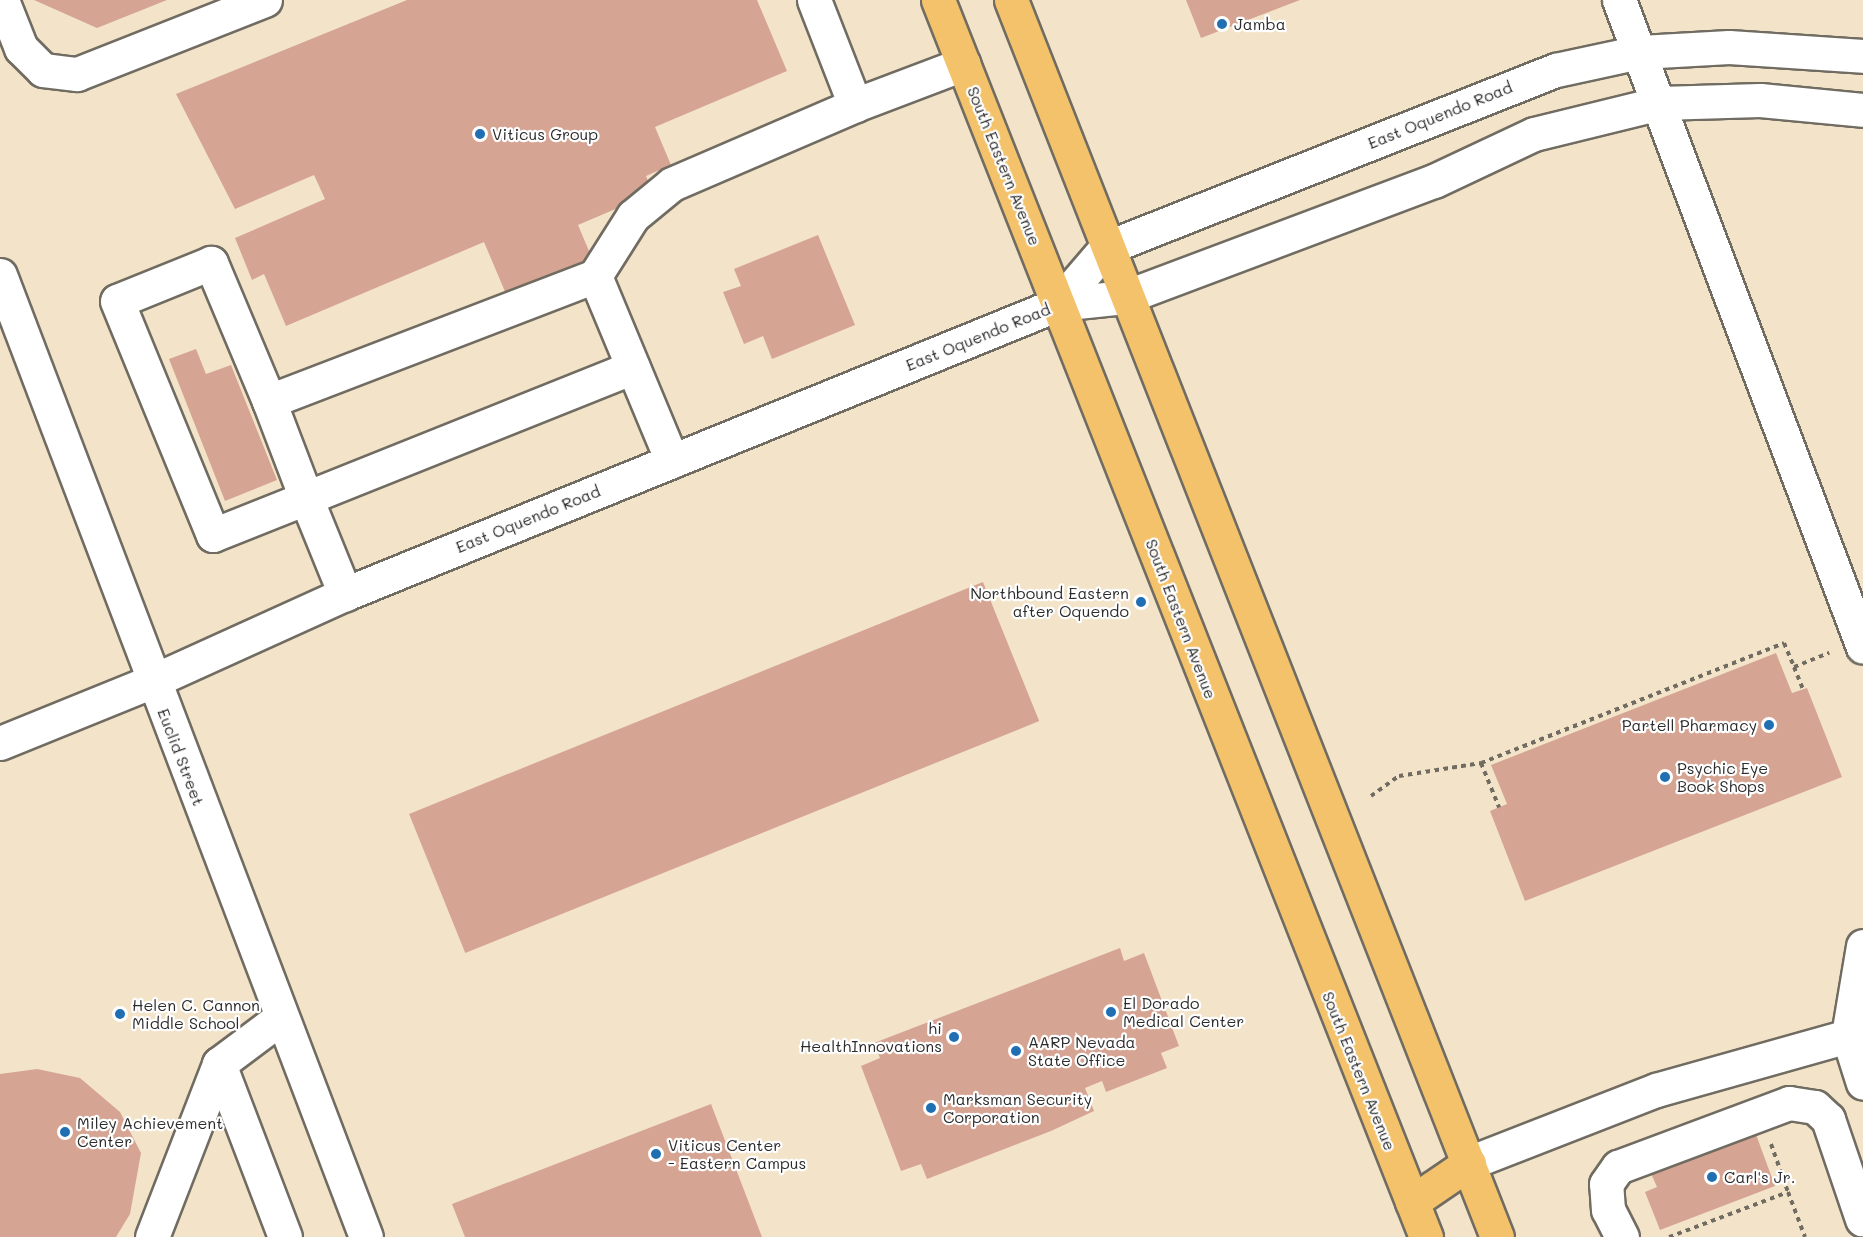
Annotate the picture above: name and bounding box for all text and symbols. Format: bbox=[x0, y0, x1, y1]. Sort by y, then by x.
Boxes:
place label: Jamba bbox=[1234, 14, 1286, 34]
marker: Jamba bbox=[1215, 17, 1229, 31]
street label: East Oquendo Road bbox=[1365, 77, 1515, 153]
street label: South Eastern Avenue bbox=[963, 84, 1045, 248]
place label: Viticus Group bbox=[492, 124, 598, 144]
marker: Viticus Group bbox=[473, 127, 487, 141]
street label: East Oquendo Road bbox=[903, 299, 1053, 375]
street label: East Oquendo Road bbox=[453, 481, 603, 557]
street label: South Eastern Avenue bbox=[1142, 536, 1220, 702]
place label: Northbound Eastern after Oquendo bbox=[970, 583, 1129, 621]
marker: Northbound Eastern after Oquendo bbox=[1134, 595, 1148, 609]
street label: Euclid Street bbox=[154, 706, 208, 808]
place label: Partell Pharmacy bbox=[1622, 715, 1757, 735]
marker: Partell Pharmacy bbox=[1762, 718, 1776, 732]
place label: Psychic Eye Book Shops bbox=[1677, 758, 1768, 796]
marker: Psychic Eye Book Shops bbox=[1658, 770, 1672, 784]
street label: South Eastern Avenue bbox=[1318, 989, 1400, 1153]
place label: El Dorado Medical Center bbox=[1123, 993, 1244, 1031]
place label: Helen C. Cannon Middle School bbox=[132, 995, 260, 1033]
marker: El Dorado Medical Center bbox=[1104, 1005, 1118, 1019]
marker: Helen C. Cannon Middle School bbox=[113, 1007, 127, 1021]
place label: hi HealthInnovations bbox=[800, 1018, 942, 1056]
marker: hi HealthInnovations bbox=[947, 1030, 961, 1044]
place label: AARP Nevada State Office bbox=[1028, 1032, 1136, 1070]
marker: AARP Nevada State Office bbox=[1009, 1044, 1023, 1058]
place label: Marksman Security Corporation bbox=[943, 1089, 1092, 1127]
marker: Marksman Security Corporation bbox=[924, 1101, 938, 1115]
place label: Miley Achievement Center bbox=[77, 1113, 223, 1151]
marker: Miley Achievement Center bbox=[58, 1125, 72, 1139]
place label: Viticus Center - Eastern Campus bbox=[668, 1135, 806, 1173]
marker: Viticus Center - Eastern Campus bbox=[649, 1147, 663, 1161]
place label: Carl's Jr. bbox=[1724, 1167, 1795, 1187]
marker: Carl's Jr. bbox=[1705, 1170, 1719, 1184]

